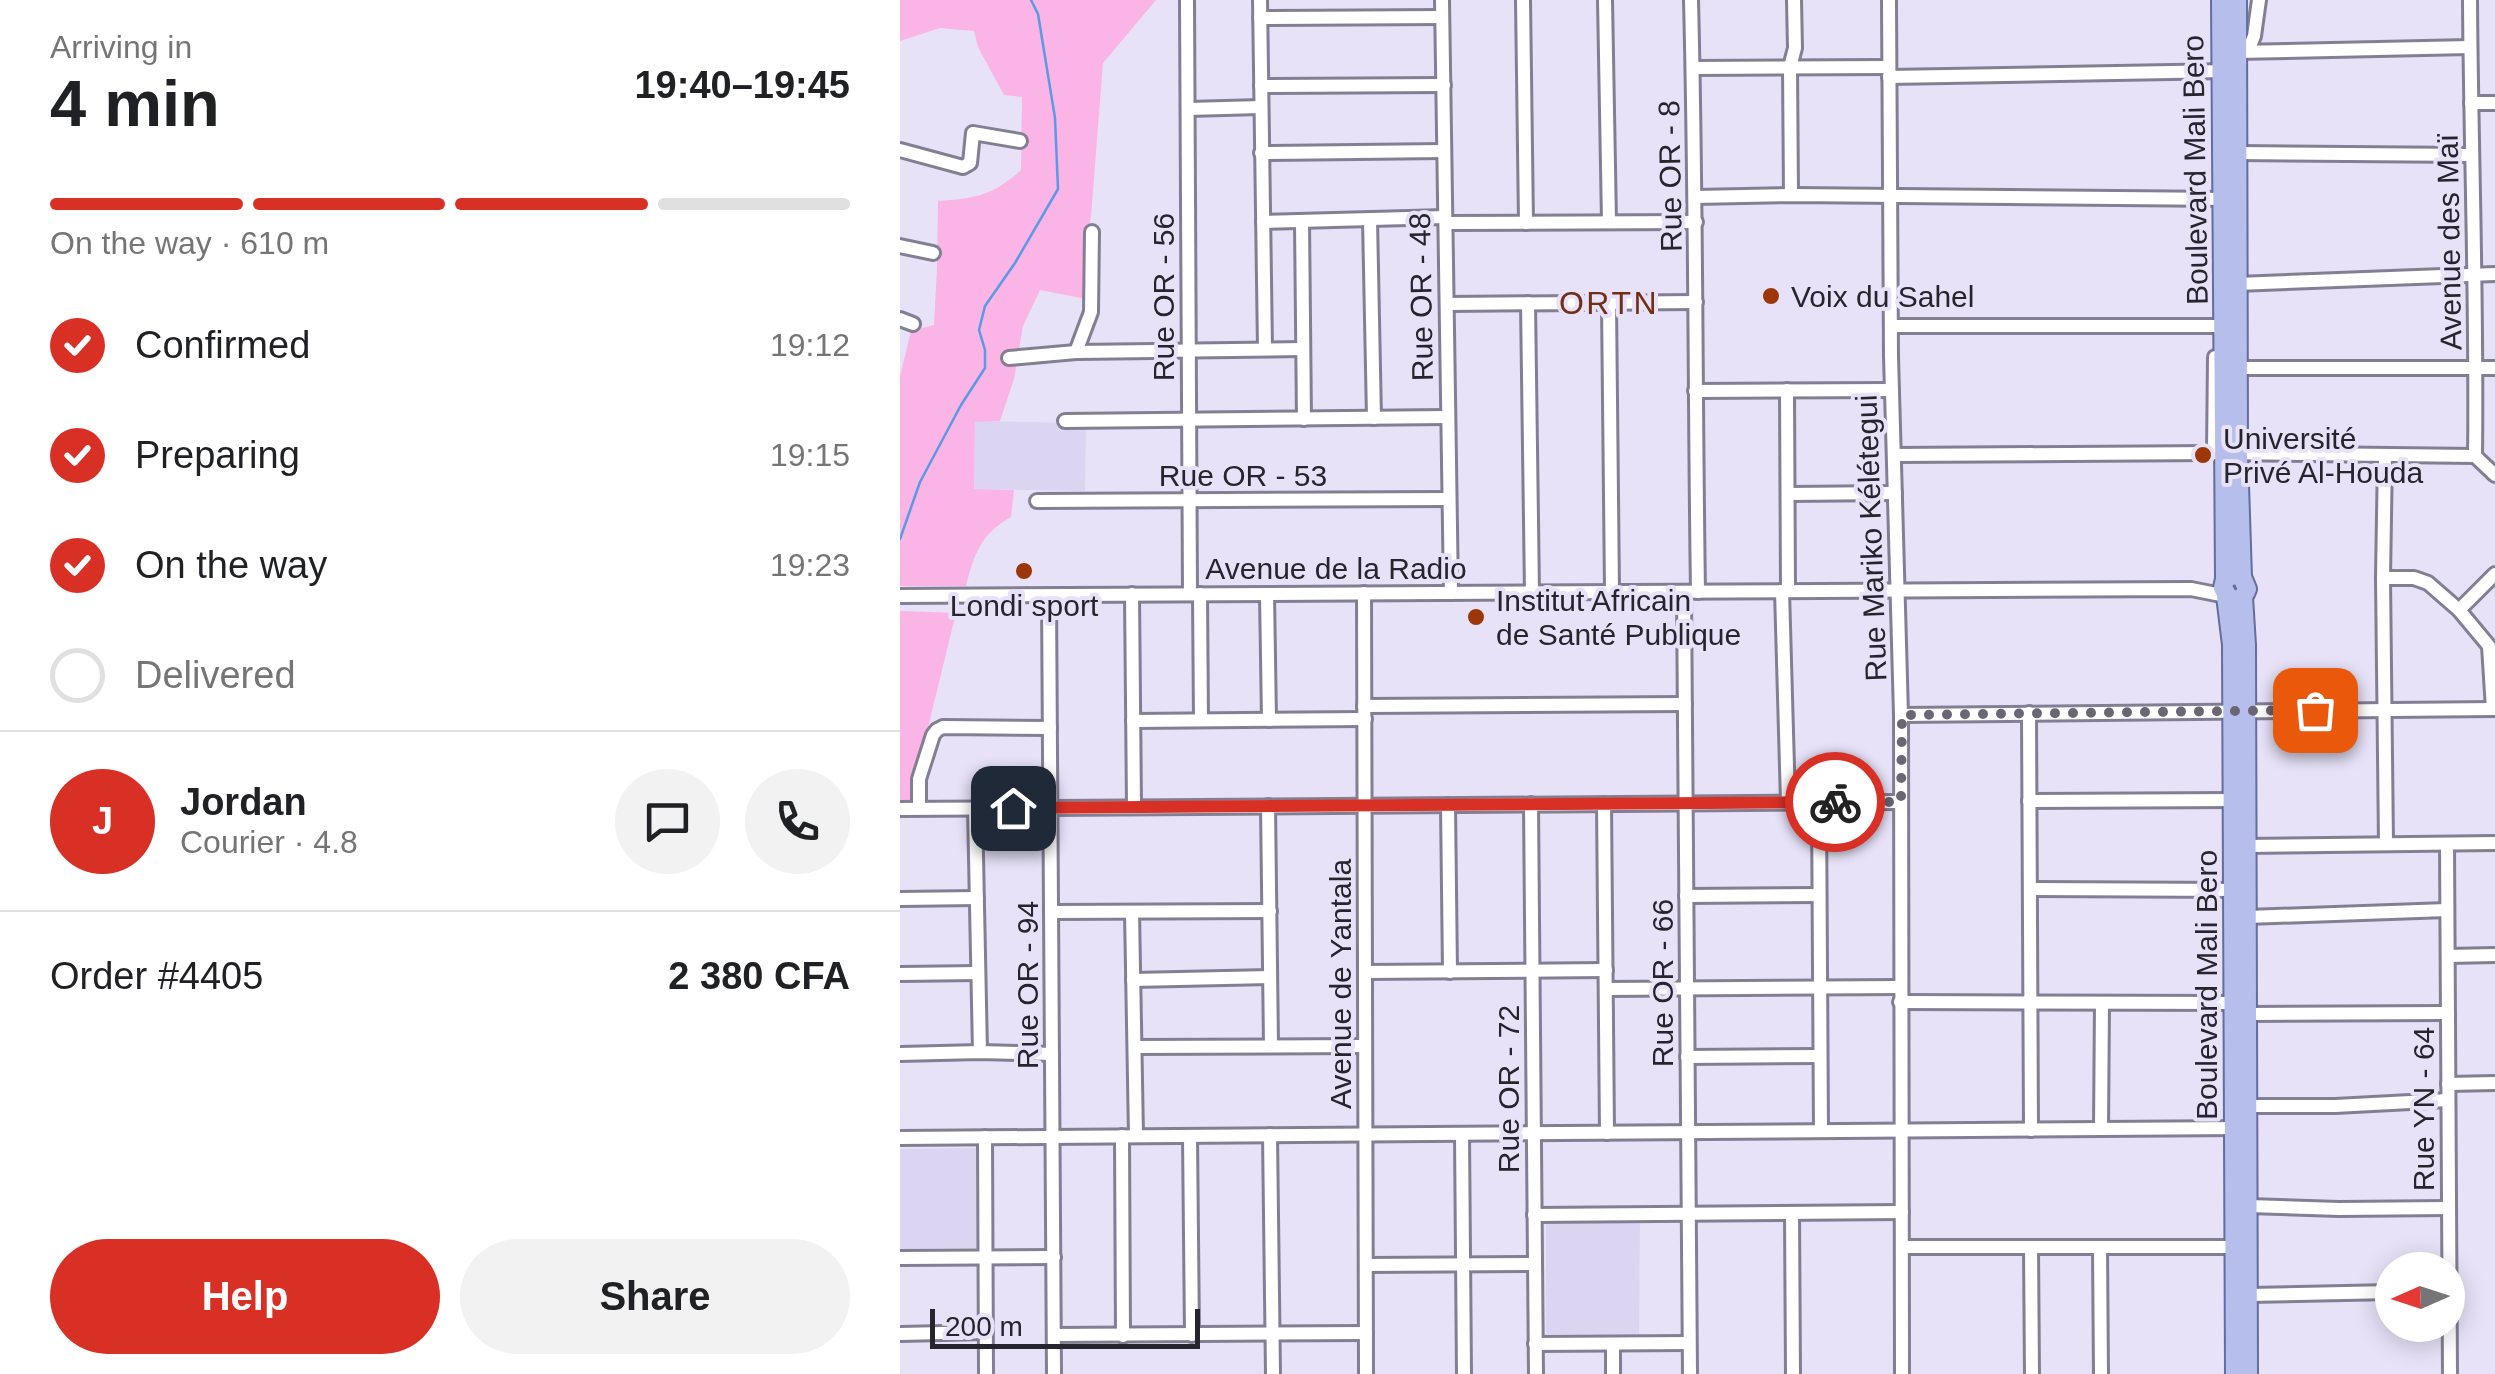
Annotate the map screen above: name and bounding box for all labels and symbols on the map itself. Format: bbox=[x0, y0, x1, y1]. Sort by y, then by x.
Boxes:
street label: Boulevard Mali Bero bbox=[2176, 35, 2214, 305]
street label: Rue OR - 8 bbox=[1652, 100, 1688, 252]
street label: Avenue des Maï bbox=[2431, 133, 2467, 350]
street label: Rue OR - 56 bbox=[1147, 213, 1180, 381]
street label: Rue OR - 48 bbox=[1403, 213, 1439, 381]
place label: Voix du Sahel bbox=[1791, 280, 1974, 313]
district label: ORTN bbox=[1559, 285, 1659, 321]
marker: Voix du Sahel bbox=[1760, 285, 1782, 307]
street label: Rue Mariko Kélétegui bbox=[1850, 394, 1892, 682]
place label: Université Privé Al-Houda bbox=[2223, 422, 2423, 489]
marker: Université Privé Al-Houda bbox=[2192, 444, 2214, 466]
street label: Rue OR - 53 bbox=[1159, 459, 1327, 492]
street label: Avenue de la Radio bbox=[1205, 552, 1467, 585]
marker: Londi sport bbox=[1013, 560, 1035, 582]
place label: Institut Africain de Santé Publique bbox=[1496, 584, 1741, 651]
place label: Londi sport bbox=[950, 589, 1099, 622]
marker: Institut Africain de Santé Publique bbox=[1465, 606, 1487, 628]
pin bbox=[2273, 668, 2358, 753]
courier bbox=[1785, 752, 1885, 852]
pin bbox=[971, 766, 1056, 851]
street label: Boulevard Mali Bero bbox=[2190, 850, 2223, 1120]
street label: Avenue de Yantala bbox=[1324, 859, 1357, 1109]
street label: Rue OR - 66 bbox=[1646, 899, 1679, 1067]
street label: Rue OR - 94 bbox=[1011, 901, 1044, 1069]
street label: Rue OR - 72 bbox=[1492, 1005, 1525, 1173]
street label: Rue YN - 64 bbox=[2407, 1027, 2440, 1191]
north arrow bbox=[2375, 1252, 2465, 1342]
scale bar bbox=[930, 1304, 1200, 1348]

